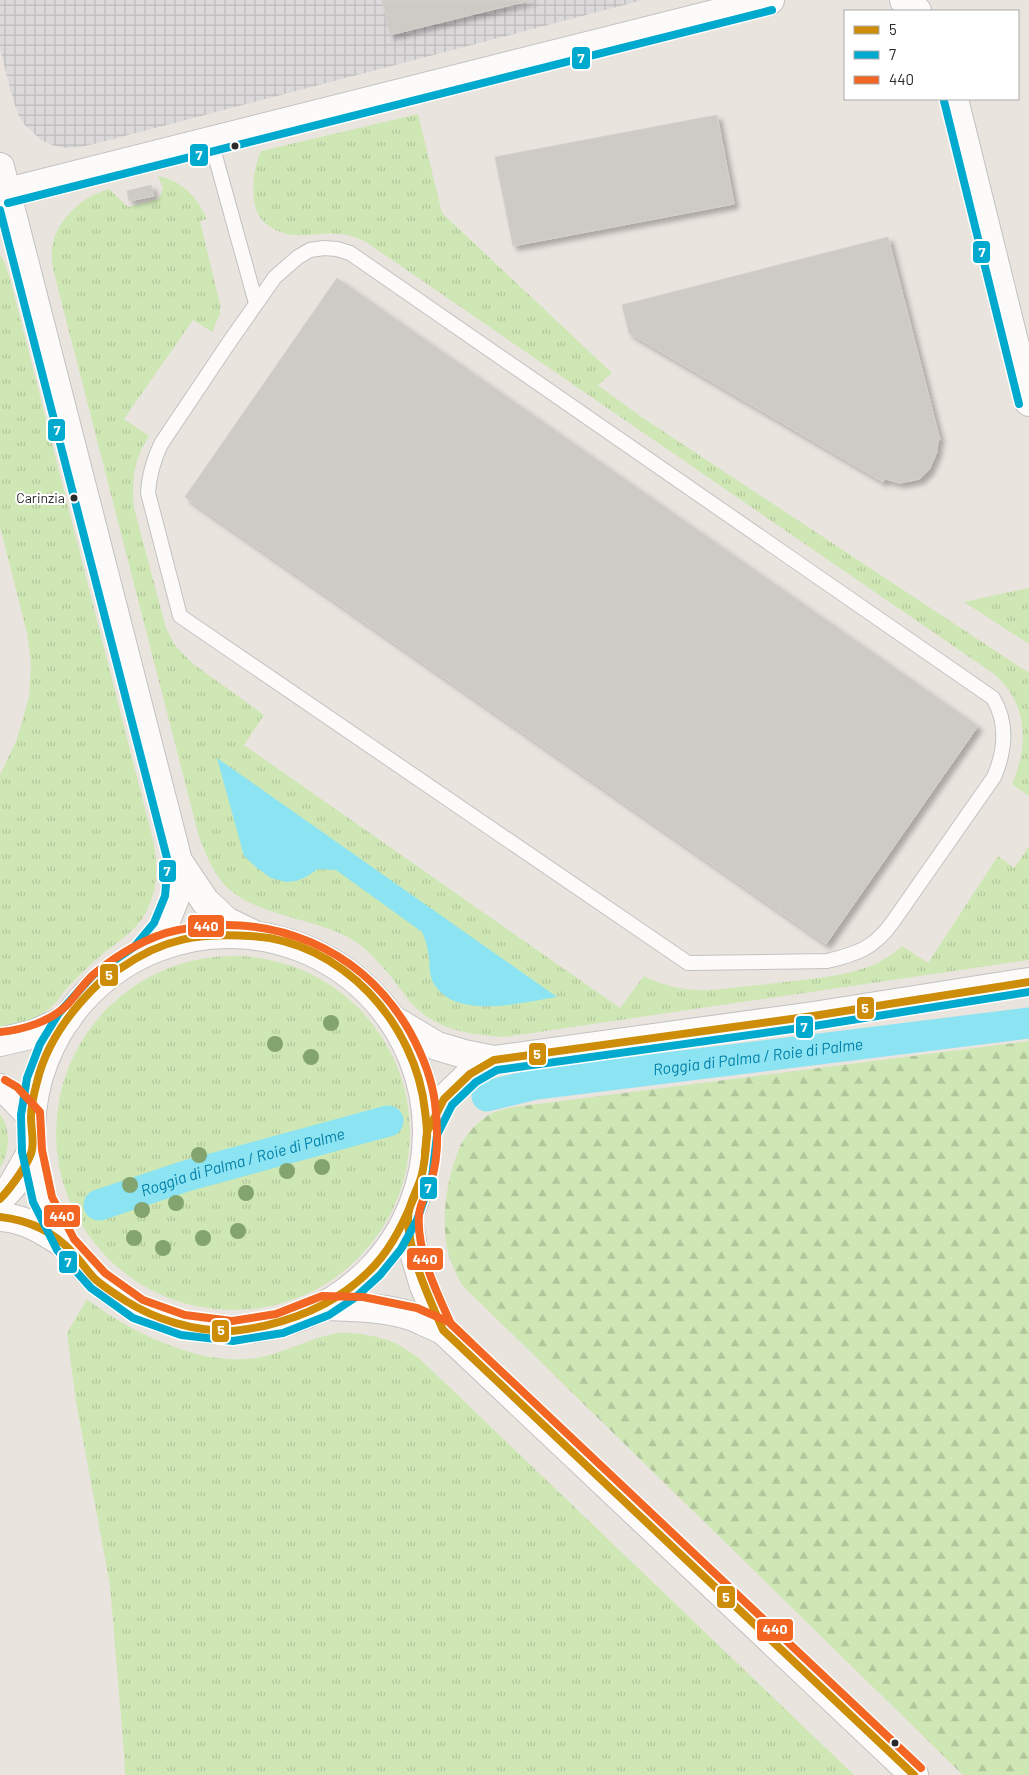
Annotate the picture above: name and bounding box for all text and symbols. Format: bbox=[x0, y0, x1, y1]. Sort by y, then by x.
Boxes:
legend bbox=[844, 10, 1019, 100]
text: 5 bbox=[889, 20, 897, 38]
text: 7 bbox=[889, 45, 896, 63]
line badge: 7 bbox=[571, 46, 591, 70]
text: 7 bbox=[578, 49, 585, 66]
text: 440 bbox=[889, 70, 914, 88]
unlabelled marker bbox=[230, 141, 240, 151]
line badge: 7 bbox=[189, 143, 209, 167]
text: 7 bbox=[196, 146, 203, 163]
line badge: 7 bbox=[972, 240, 991, 264]
text: 7 bbox=[979, 243, 986, 260]
line badge: 7 bbox=[47, 418, 66, 442]
text: 7 bbox=[54, 421, 61, 438]
place label: Carinzia bbox=[16, 489, 65, 506]
marker: Carinzia bbox=[69, 493, 79, 503]
line badge: 7 bbox=[158, 859, 177, 883]
text: 7 bbox=[164, 862, 171, 879]
line badge: 440 bbox=[187, 914, 225, 938]
text: 440 bbox=[194, 917, 218, 934]
line badge: 5 bbox=[99, 963, 119, 987]
text: 5 bbox=[105, 966, 113, 983]
line badge: 5 bbox=[856, 996, 875, 1020]
text: 5 bbox=[861, 999, 869, 1016]
line badge: 7 bbox=[795, 1015, 814, 1039]
text: 7 bbox=[801, 1018, 808, 1035]
water label: Roggia di Palma / Roie di Palme bbox=[652, 1034, 864, 1078]
line badge: 5 bbox=[528, 1042, 547, 1066]
text: 5 bbox=[533, 1045, 541, 1062]
water label: Roggia di Palma / Roie di Palme bbox=[138, 1123, 347, 1200]
line badge: 7 bbox=[419, 1176, 438, 1200]
text: 7 bbox=[425, 1179, 432, 1196]
line badge: 440 bbox=[43, 1204, 81, 1228]
text: 440 bbox=[50, 1207, 74, 1224]
line badge: 440 bbox=[406, 1247, 444, 1271]
line badge: 7 bbox=[58, 1250, 78, 1274]
text: 440 bbox=[413, 1250, 437, 1267]
text: 7 bbox=[65, 1253, 72, 1270]
line badge: 5 bbox=[211, 1319, 230, 1343]
text: 5 bbox=[217, 1321, 225, 1338]
line badge: 5 bbox=[716, 1585, 736, 1609]
text: 5 bbox=[722, 1588, 730, 1605]
line badge: 440 bbox=[756, 1618, 794, 1642]
text: 440 bbox=[763, 1620, 787, 1637]
unlabelled marker bbox=[890, 1738, 900, 1748]

